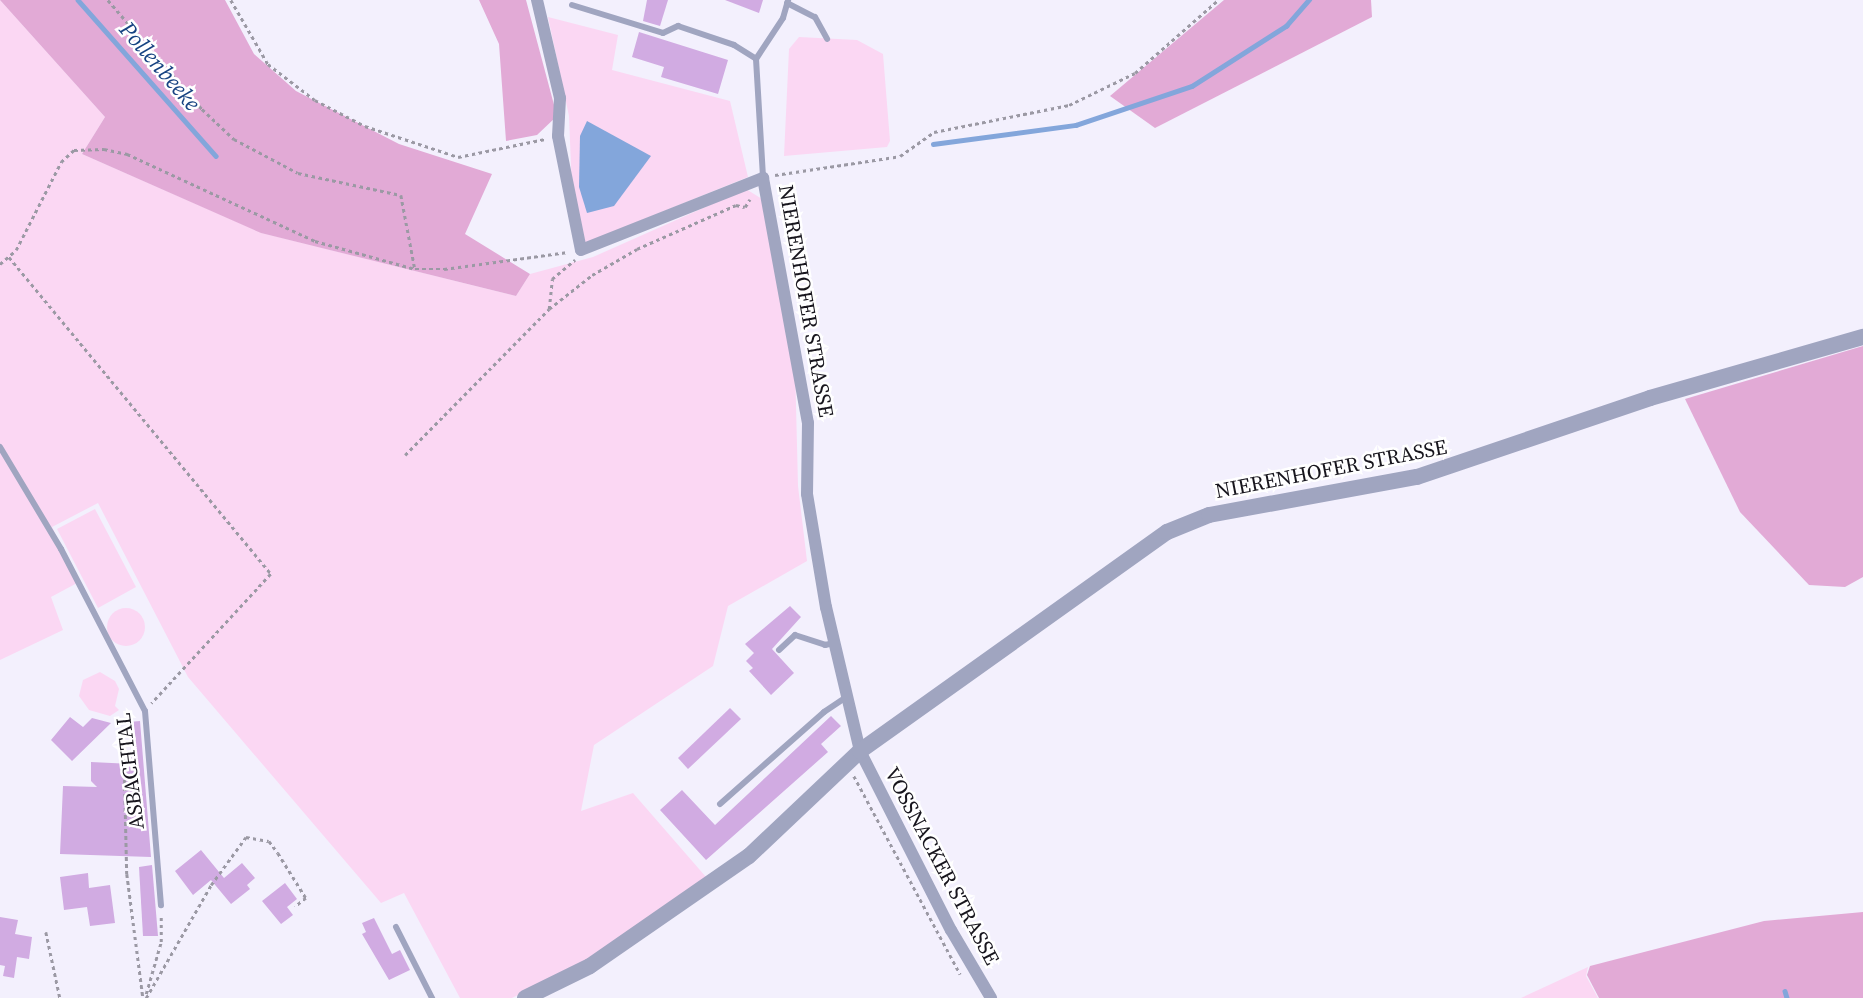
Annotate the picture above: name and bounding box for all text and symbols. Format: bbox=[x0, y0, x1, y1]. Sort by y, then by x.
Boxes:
water label: Pollenbeeke bbox=[114, 16, 206, 116]
street label: NIERENHOFER STRASSE bbox=[773, 183, 839, 419]
street label: NIERENHOFER STRASSE bbox=[1213, 434, 1449, 504]
street label: ASBACHTAL bbox=[110, 711, 150, 831]
street label: VOSSNACKER STRASSE bbox=[879, 763, 1005, 969]

